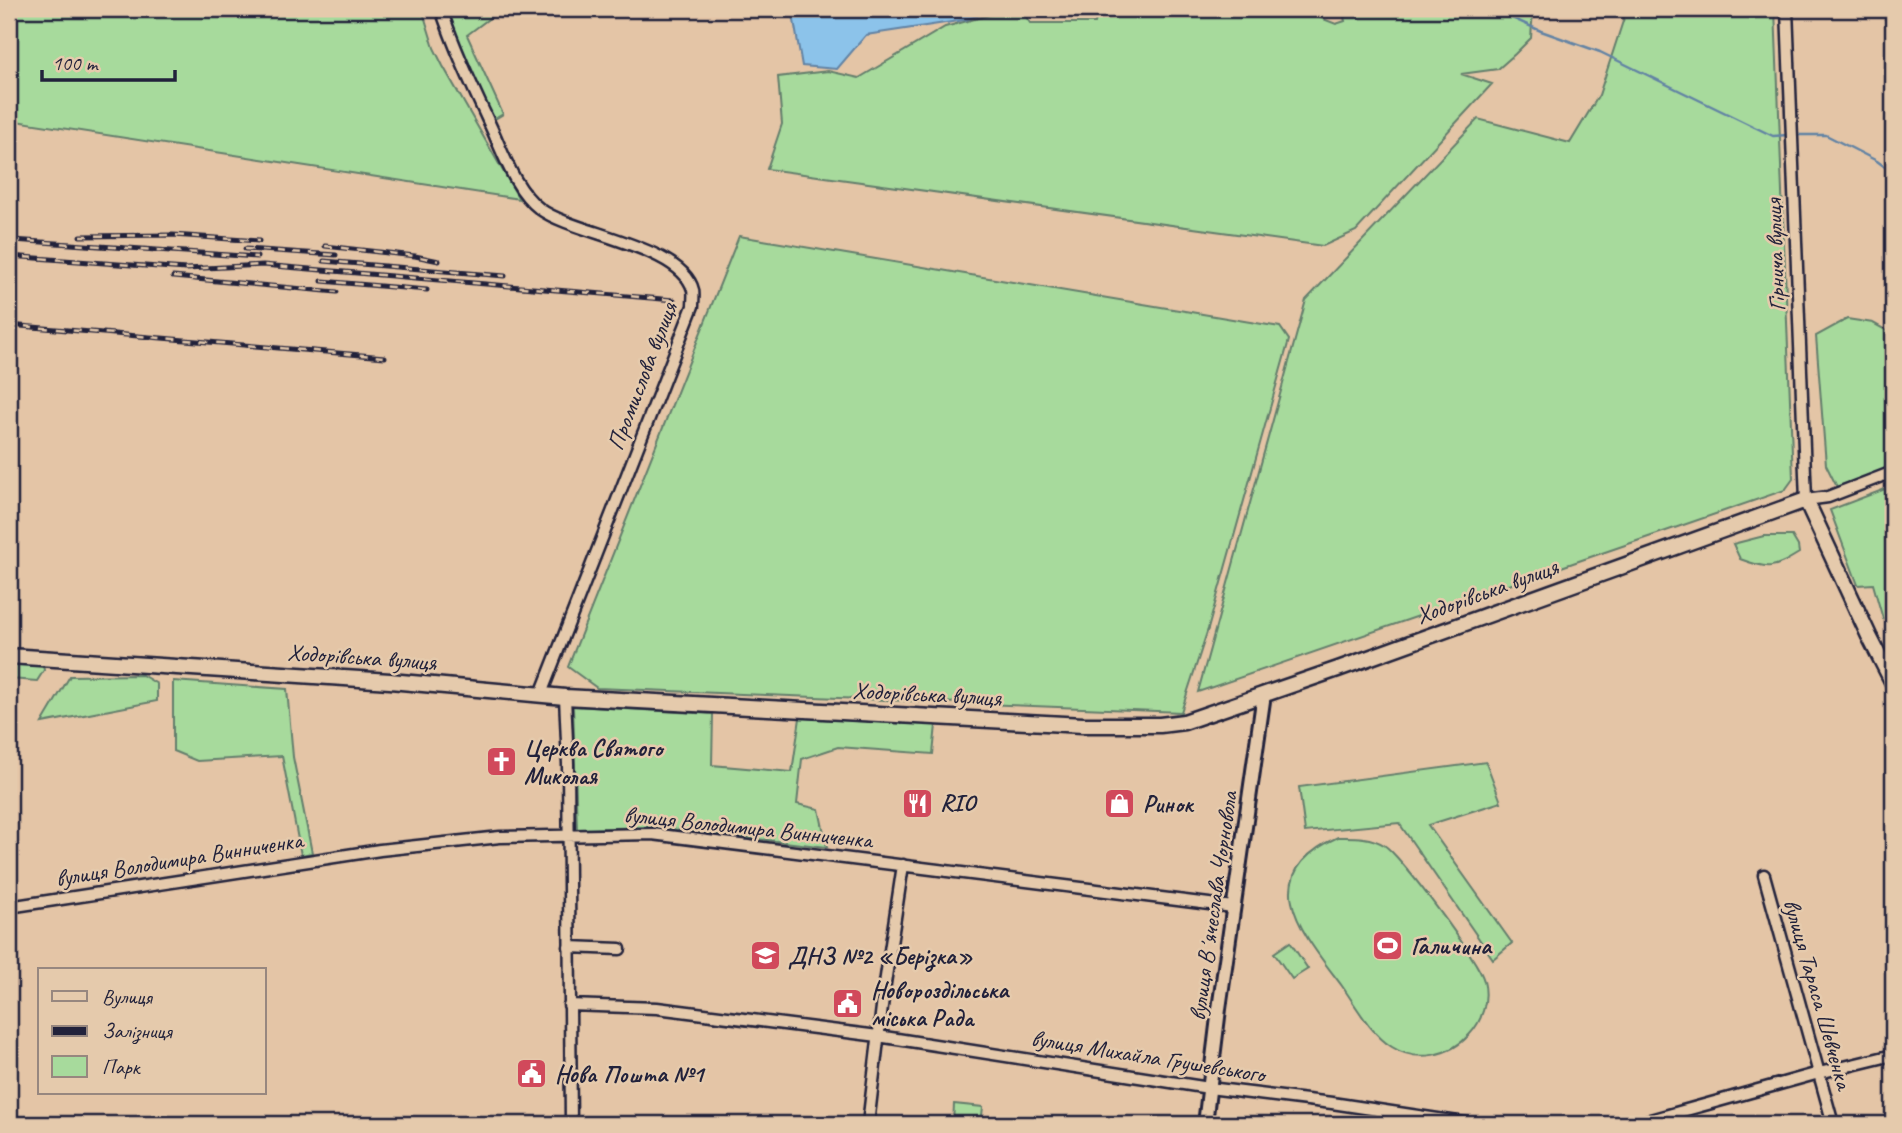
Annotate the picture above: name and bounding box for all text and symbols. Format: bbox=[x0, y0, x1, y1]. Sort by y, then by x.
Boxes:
scale bar bbox=[42, 38, 175, 82]
text: 100 m bbox=[52, 50, 99, 76]
street label: Гірнича вулиця bbox=[1758, 197, 1792, 312]
street label: Промислова вулиця bbox=[600, 297, 684, 454]
street label: Ходорівська вулиця bbox=[1412, 551, 1563, 631]
street label: Ходорівська вулиця bbox=[287, 637, 439, 677]
street label: Ходорівська вулиця bbox=[852, 675, 1003, 713]
place label: Церква Святого Миколая bbox=[524, 733, 665, 791]
church icon: Церква Святого Миколая bbox=[484, 745, 518, 779]
restaurant icon: RIO bbox=[900, 786, 934, 820]
shop icon: Ринок bbox=[1103, 787, 1137, 821]
place label: RIO bbox=[940, 788, 978, 818]
street label: вулиця Вʼячеслава Чорновола bbox=[1182, 788, 1244, 1022]
place label: Ринок bbox=[1143, 789, 1195, 819]
street label: вулиця Володимира Винниченка bbox=[622, 799, 876, 855]
street label: вулиця Володимира Винниченка bbox=[54, 824, 307, 893]
street label: вулиця Тараса Шевченка bbox=[1777, 895, 1860, 1095]
sports icon: Галичина bbox=[1371, 929, 1405, 963]
place label: Галичина bbox=[1411, 931, 1493, 961]
school or university icon: ДНЗ №2 «Берізка» bbox=[748, 939, 782, 973]
place label: ДНЗ №2 «Берізка» bbox=[788, 941, 973, 972]
legend bbox=[38, 968, 266, 1094]
place label: Новороздільська міська Рада bbox=[871, 975, 1010, 1033]
text: Вулиця bbox=[102, 984, 153, 1010]
public building icon: Новороздільська міська Рада bbox=[831, 987, 865, 1021]
text: Залізниця bbox=[102, 1018, 173, 1045]
street label: вулиця Михайла Грушевського bbox=[1029, 1023, 1269, 1090]
text: Парк bbox=[102, 1054, 142, 1080]
public building icon: Нова Пошта №1 bbox=[515, 1057, 549, 1091]
place label: Нова Пошта №1 bbox=[555, 1059, 707, 1089]

